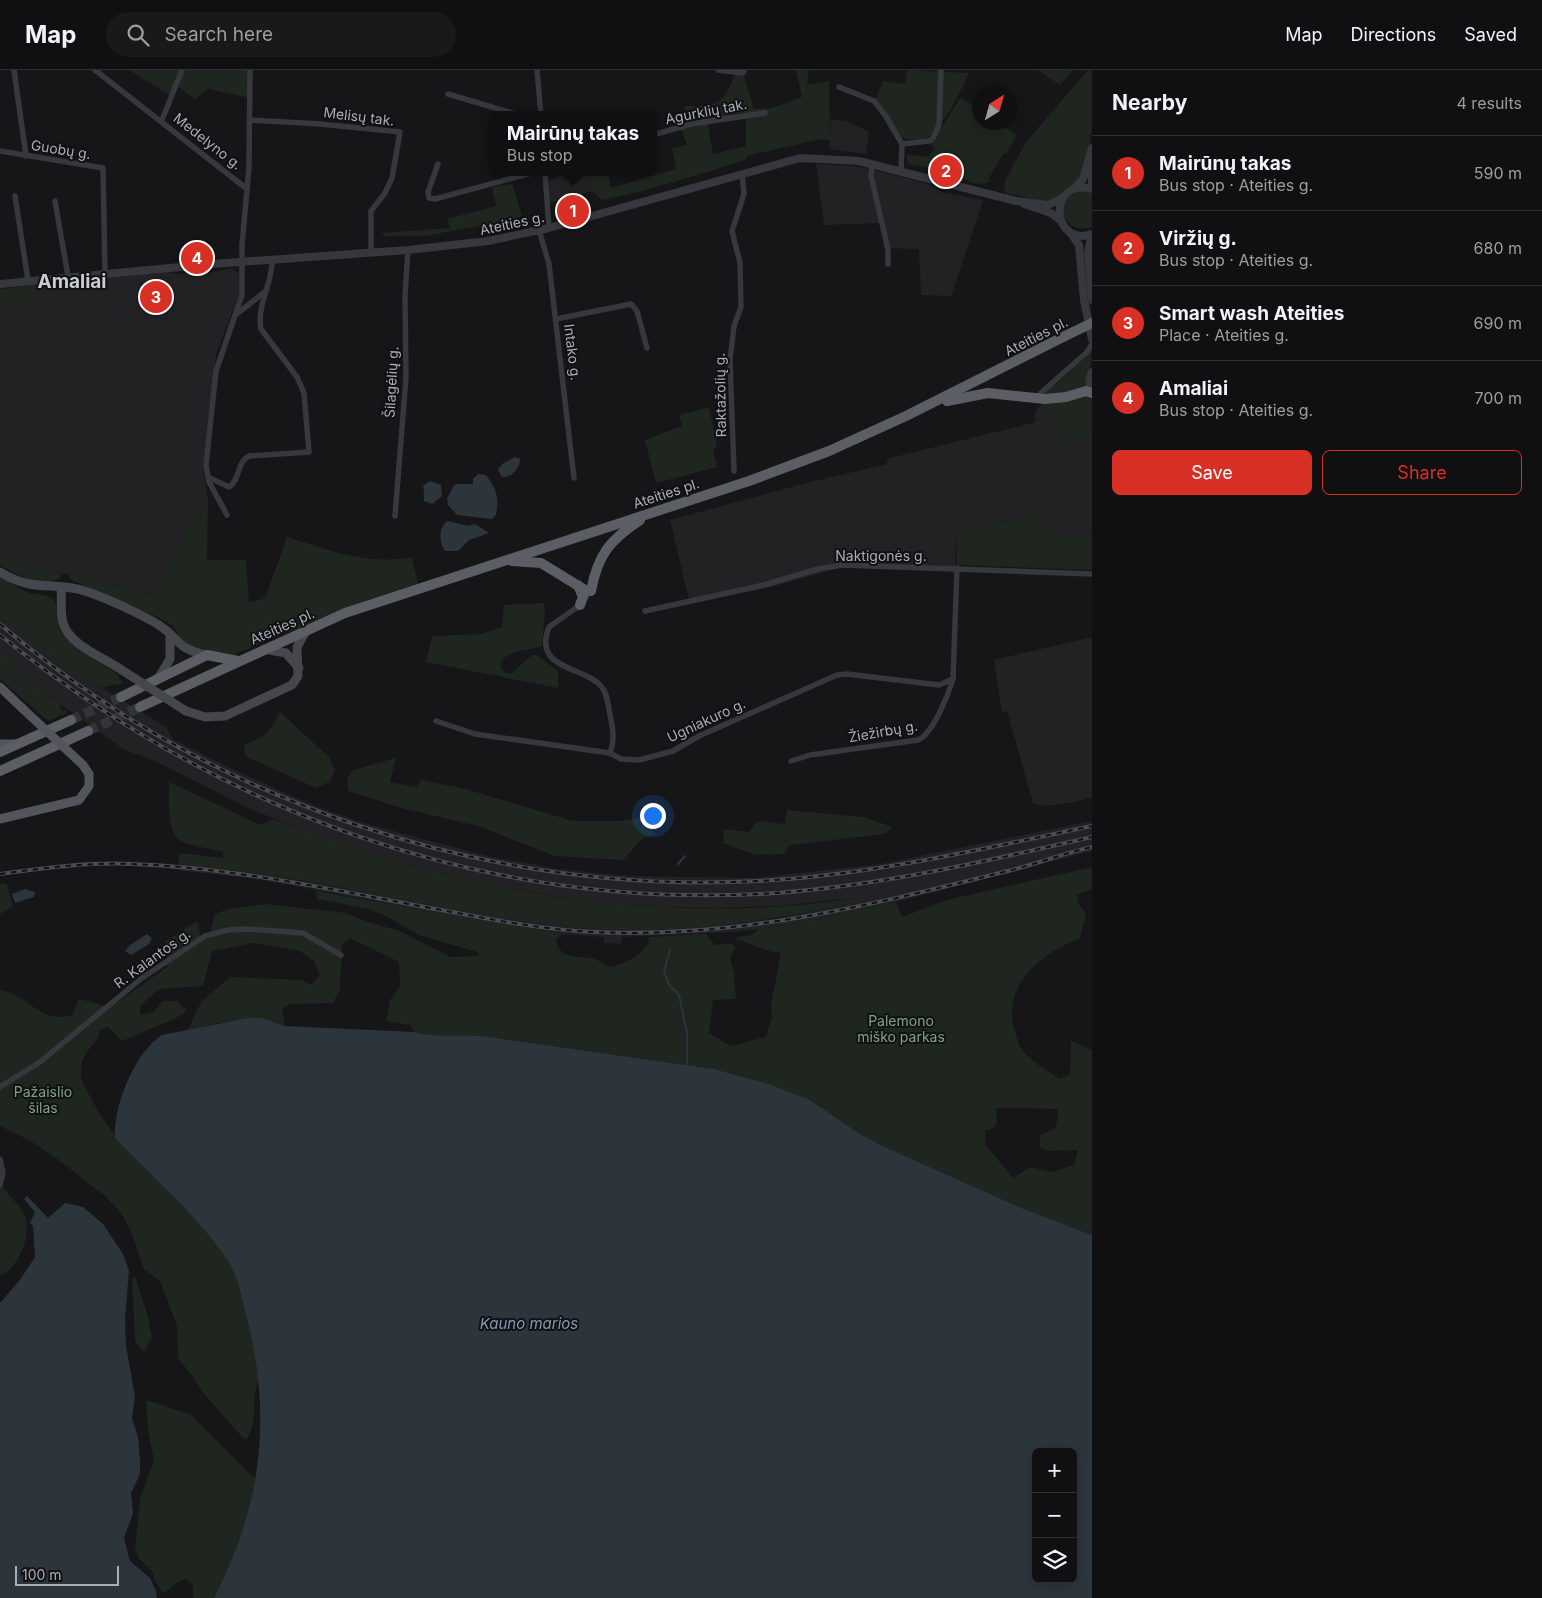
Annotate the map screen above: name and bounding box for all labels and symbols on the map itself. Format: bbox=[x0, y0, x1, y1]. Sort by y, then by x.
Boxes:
north arrow bbox=[972, 85, 1017, 130]
street label: Agurklių tak. bbox=[664, 95, 748, 127]
street label: Melisų tak. bbox=[323, 103, 395, 129]
street label: Medelyno g. bbox=[170, 109, 246, 173]
street label: Guobų g. bbox=[30, 136, 92, 162]
pin: 2 bbox=[930, 152, 962, 190]
pin: 1 bbox=[557, 192, 589, 230]
street label: Ateities g. bbox=[478, 208, 546, 238]
pin: 4 bbox=[181, 239, 213, 277]
district label: Amaliai bbox=[37, 270, 107, 293]
pin: 3 bbox=[140, 278, 172, 316]
street label: Ateities pl. bbox=[1001, 313, 1071, 359]
street label: Intako g. bbox=[561, 323, 585, 381]
street label: Šilagėlių g. bbox=[381, 346, 401, 418]
street label: Raktažolių g. bbox=[711, 353, 729, 437]
street label: Ateities pl. bbox=[631, 474, 701, 512]
street label: Naktigonės g. bbox=[835, 547, 927, 564]
street label: Ateities pl. bbox=[247, 604, 317, 648]
street label: Ugniakuro g. bbox=[664, 694, 748, 746]
street label: Žiežirbų g. bbox=[847, 717, 919, 745]
your location bbox=[640, 803, 666, 829]
street label: R. Kalantos g. bbox=[110, 925, 194, 991]
park label: Palemono miško parkas bbox=[857, 1012, 945, 1045]
park label: Pažaislio šilas bbox=[14, 1083, 72, 1116]
water label: Kauno marios bbox=[480, 1314, 578, 1333]
scale bar bbox=[15, 1563, 119, 1586]

